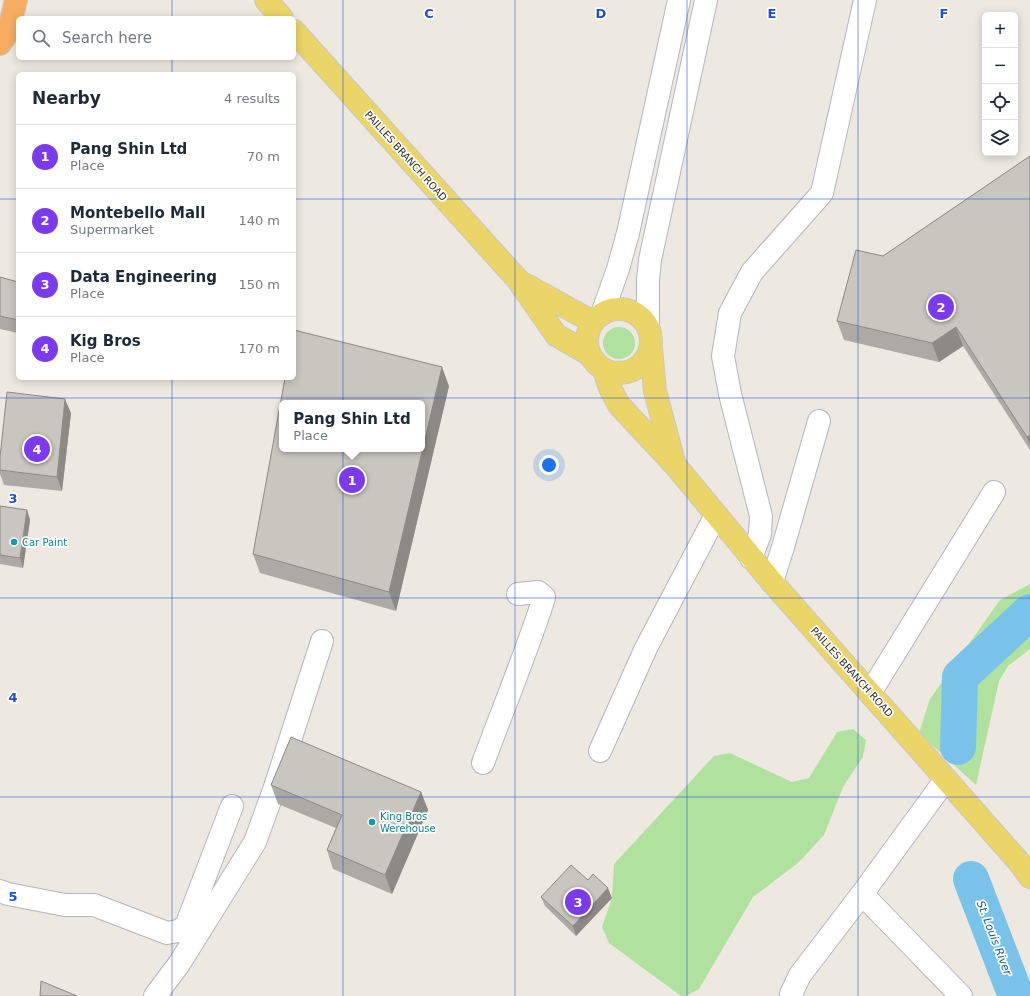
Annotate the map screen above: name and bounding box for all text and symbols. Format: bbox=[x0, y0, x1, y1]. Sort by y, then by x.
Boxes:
text: C bbox=[424, 6, 434, 21]
text: D bbox=[596, 6, 607, 21]
text: E bbox=[768, 6, 776, 21]
text: F bbox=[940, 6, 948, 21]
map controls bbox=[982, 12, 1018, 156]
button: + bbox=[982, 12, 1018, 48]
search box bbox=[16, 16, 296, 60]
icon: search bbox=[30, 27, 52, 49]
text: Search here bbox=[62, 29, 152, 47]
button: − bbox=[982, 48, 1018, 84]
button: locate bbox=[982, 84, 1018, 120]
text: Nearby bbox=[32, 88, 101, 108]
text: 4 results bbox=[224, 91, 280, 106]
street label: PAILLES BRANCH ROAD bbox=[363, 109, 449, 203]
button: layers bbox=[982, 120, 1018, 156]
text: Pang Shin Ltd bbox=[70, 140, 187, 158]
text: 1 bbox=[40, 149, 50, 164]
text: 70 m bbox=[247, 149, 280, 164]
text: Place bbox=[70, 158, 105, 173]
text: Montebello Mall bbox=[70, 204, 205, 222]
text: 2 bbox=[40, 213, 50, 228]
text: 140 m bbox=[238, 213, 280, 228]
text: Supermarket bbox=[70, 222, 154, 237]
text: Data Engineering bbox=[70, 268, 217, 286]
text: 3 bbox=[40, 277, 50, 292]
text: 150 m bbox=[238, 277, 280, 292]
text: Place bbox=[70, 286, 105, 301]
pin: 2 bbox=[928, 292, 954, 322]
text: Kig Bros bbox=[70, 332, 141, 350]
text: 4 bbox=[40, 341, 50, 356]
text: 170 m bbox=[238, 341, 280, 356]
text: Place bbox=[70, 350, 105, 365]
popup bbox=[279, 400, 425, 452]
text: Pang Shin Ltd bbox=[293, 410, 411, 428]
text: Place bbox=[293, 428, 328, 443]
pin: 4 bbox=[24, 434, 50, 464]
your location bbox=[539, 455, 559, 475]
pin: 1 bbox=[339, 465, 365, 495]
text: 3 bbox=[8, 491, 18, 506]
marker: Car Paint bbox=[9, 537, 19, 547]
place label: Car Paint bbox=[22, 537, 67, 548]
street label: PAILLES BRANCH ROAD bbox=[809, 625, 895, 719]
text: 4 bbox=[8, 690, 18, 705]
place label: King Bros Werehouse bbox=[380, 811, 436, 834]
marker: King Bros Werehouse bbox=[367, 817, 377, 827]
pin: 3 bbox=[565, 887, 591, 917]
text: 5 bbox=[8, 889, 18, 904]
water label: St. Louis River bbox=[974, 899, 1015, 979]

